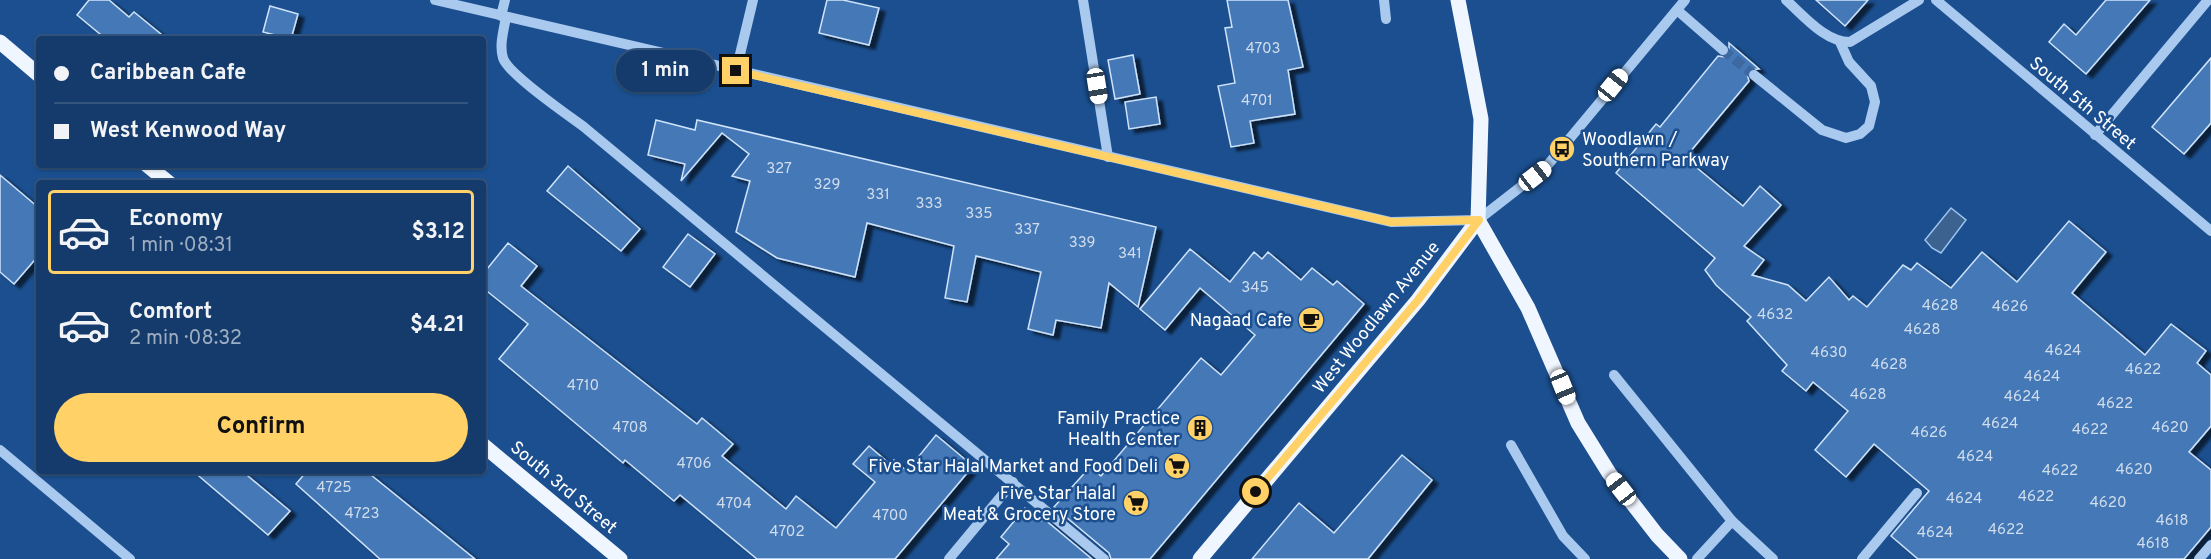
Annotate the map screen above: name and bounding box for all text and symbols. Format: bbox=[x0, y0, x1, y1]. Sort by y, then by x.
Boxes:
house number: 4703 bbox=[1245, 40, 1281, 59]
callout: 1 min bbox=[616, 50, 715, 92]
street label: South 5th Street bbox=[2024, 53, 2140, 156]
route end bbox=[722, 57, 749, 84]
text: 1 min bbox=[641, 58, 690, 84]
text: Caribbean Cafe bbox=[90, 60, 246, 87]
car bbox=[1595, 65, 1631, 105]
car bbox=[1085, 67, 1109, 105]
house number: 4701 bbox=[1241, 92, 1273, 111]
text: West Kenwood Way bbox=[90, 118, 286, 145]
place label: Woodlawn / Southern Parkway bbox=[1582, 129, 1729, 173]
bus stop icon: Woodlawn / Southern Parkway bbox=[1547, 134, 1577, 164]
car bbox=[1515, 158, 1555, 194]
house number: 327 bbox=[766, 160, 792, 179]
house number: 329 bbox=[814, 176, 840, 195]
house number: 331 bbox=[866, 186, 890, 205]
house number: 333 bbox=[915, 195, 943, 214]
icon: car bbox=[57, 205, 111, 259]
house number: 335 bbox=[965, 205, 993, 224]
text: Economy bbox=[129, 206, 223, 233]
text: $3.12 bbox=[411, 219, 465, 246]
house number: 337 bbox=[1014, 221, 1040, 240]
text: 1 min · 08:31 bbox=[129, 233, 233, 259]
house number: 339 bbox=[1069, 234, 1095, 253]
street label: West Woodlawn Avenue bbox=[1309, 237, 1446, 399]
house number: 341 bbox=[1118, 245, 1142, 264]
house number: 345 bbox=[1241, 279, 1269, 298]
house number: 4628 bbox=[1922, 297, 1958, 316]
icon: car bbox=[57, 298, 111, 352]
house number: 4626 bbox=[1992, 298, 2028, 317]
text: Comfort bbox=[129, 299, 212, 326]
cafe icon: Nagaad Cafe bbox=[1296, 305, 1326, 335]
house number: 4632 bbox=[1757, 306, 1793, 325]
place label: Nagaad Cafe bbox=[1190, 310, 1292, 333]
text: $4.21 bbox=[410, 312, 465, 339]
house number: 4628 bbox=[1904, 321, 1940, 340]
text: 2 min · 08:32 bbox=[129, 326, 242, 352]
house number: 4624 bbox=[2045, 342, 2081, 361]
house number: 4630 bbox=[1811, 344, 1847, 363]
house number: 4628 bbox=[1871, 356, 1907, 375]
house number: 4622 bbox=[2125, 361, 2161, 380]
car bbox=[1548, 367, 1578, 407]
house number: 4624 bbox=[2024, 368, 2060, 387]
house number: 4710 bbox=[567, 377, 599, 396]
house number: 4628 bbox=[1850, 386, 1886, 405]
house number: 4624 bbox=[2004, 388, 2040, 407]
button: Confirm bbox=[54, 393, 468, 462]
house number: 4622 bbox=[2097, 395, 2133, 414]
place label: Family Practice Health Center bbox=[1057, 408, 1180, 452]
building icon: Family Practice Health Center bbox=[1185, 413, 1215, 443]
house number: 4624 bbox=[1982, 415, 2018, 434]
house number: 4708 bbox=[612, 419, 648, 438]
house number: 4620 bbox=[2151, 419, 2189, 438]
house number: 4622 bbox=[2072, 421, 2108, 440]
house number: 4626 bbox=[1911, 424, 1947, 443]
street label: South 3rd Street bbox=[505, 437, 621, 540]
house number: 4624 bbox=[1957, 448, 1993, 467]
supermarket icon: Five Star Halal Market and Food Deli bbox=[1162, 451, 1192, 481]
house number: 4706 bbox=[676, 455, 712, 474]
place label: Five Star Halal Market and Food Deli bbox=[868, 456, 1158, 479]
house number: 4620 bbox=[2115, 461, 2153, 480]
house number: 4622 bbox=[2042, 462, 2078, 481]
car bbox=[1603, 469, 1639, 509]
route start bbox=[1242, 478, 1269, 505]
house number: 4725 bbox=[316, 479, 352, 498]
place label: Five Star Halal Meat & Grocery Store bbox=[943, 483, 1116, 527]
supermarket icon: Five Star Halal Meat & Grocery Store bbox=[1121, 488, 1151, 518]
house number: 4622 bbox=[2018, 488, 2054, 507]
house number: 4624 bbox=[1946, 490, 1982, 509]
house number: 4620 bbox=[2089, 494, 2127, 513]
house number: 4704 bbox=[716, 495, 752, 514]
house number: 4723 bbox=[345, 505, 379, 524]
house number: 4700 bbox=[872, 507, 908, 526]
house number: 4618 bbox=[2155, 512, 2189, 531]
house number: 4622 bbox=[1988, 521, 2024, 540]
house number: 4702 bbox=[769, 523, 805, 542]
house number: 4624 bbox=[1917, 524, 1953, 543]
house number: 4618 bbox=[2136, 535, 2170, 554]

